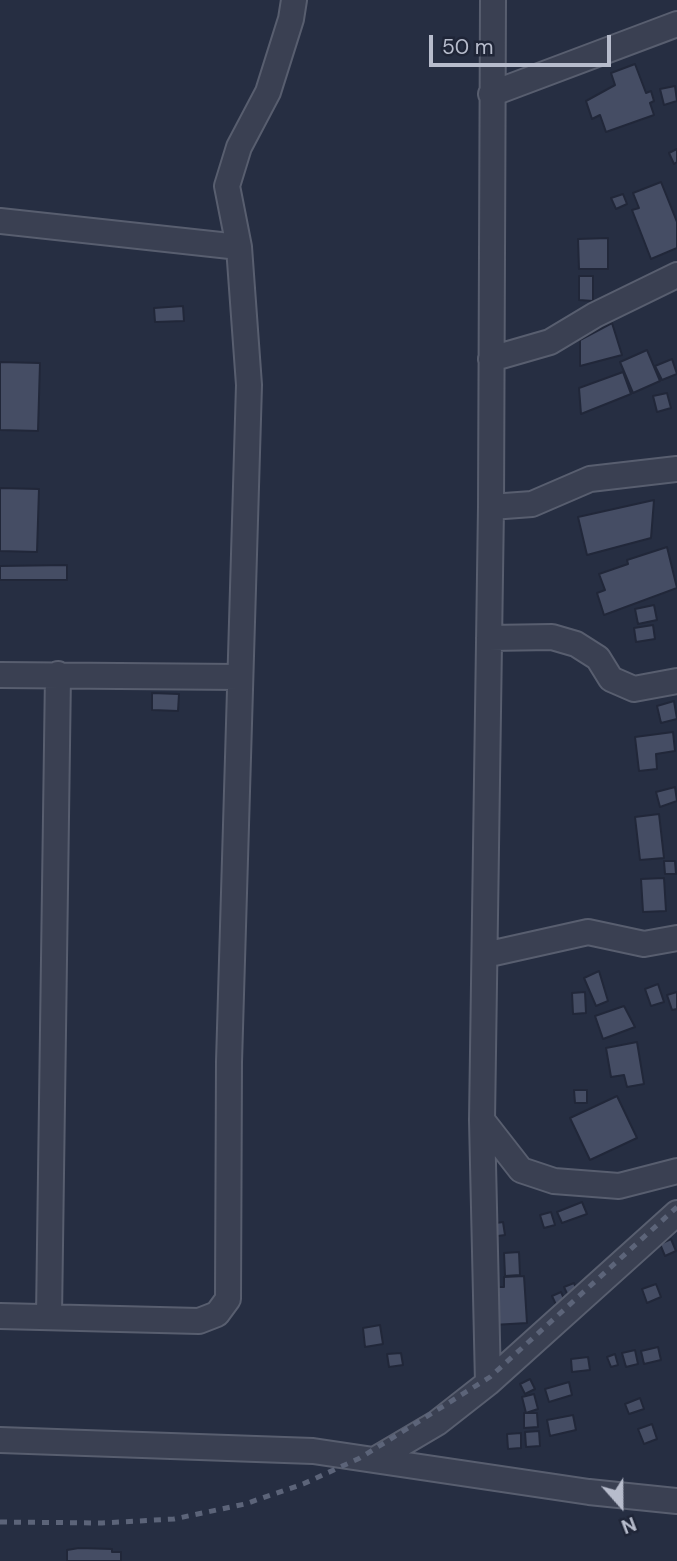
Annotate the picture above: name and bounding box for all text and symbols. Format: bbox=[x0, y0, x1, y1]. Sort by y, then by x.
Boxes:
scale bar bbox=[432, 21, 614, 65]
text: 50 m bbox=[442, 33, 493, 61]
north arrow bbox=[586, 1470, 656, 1540]
text: N bbox=[618, 1511, 640, 1539]

